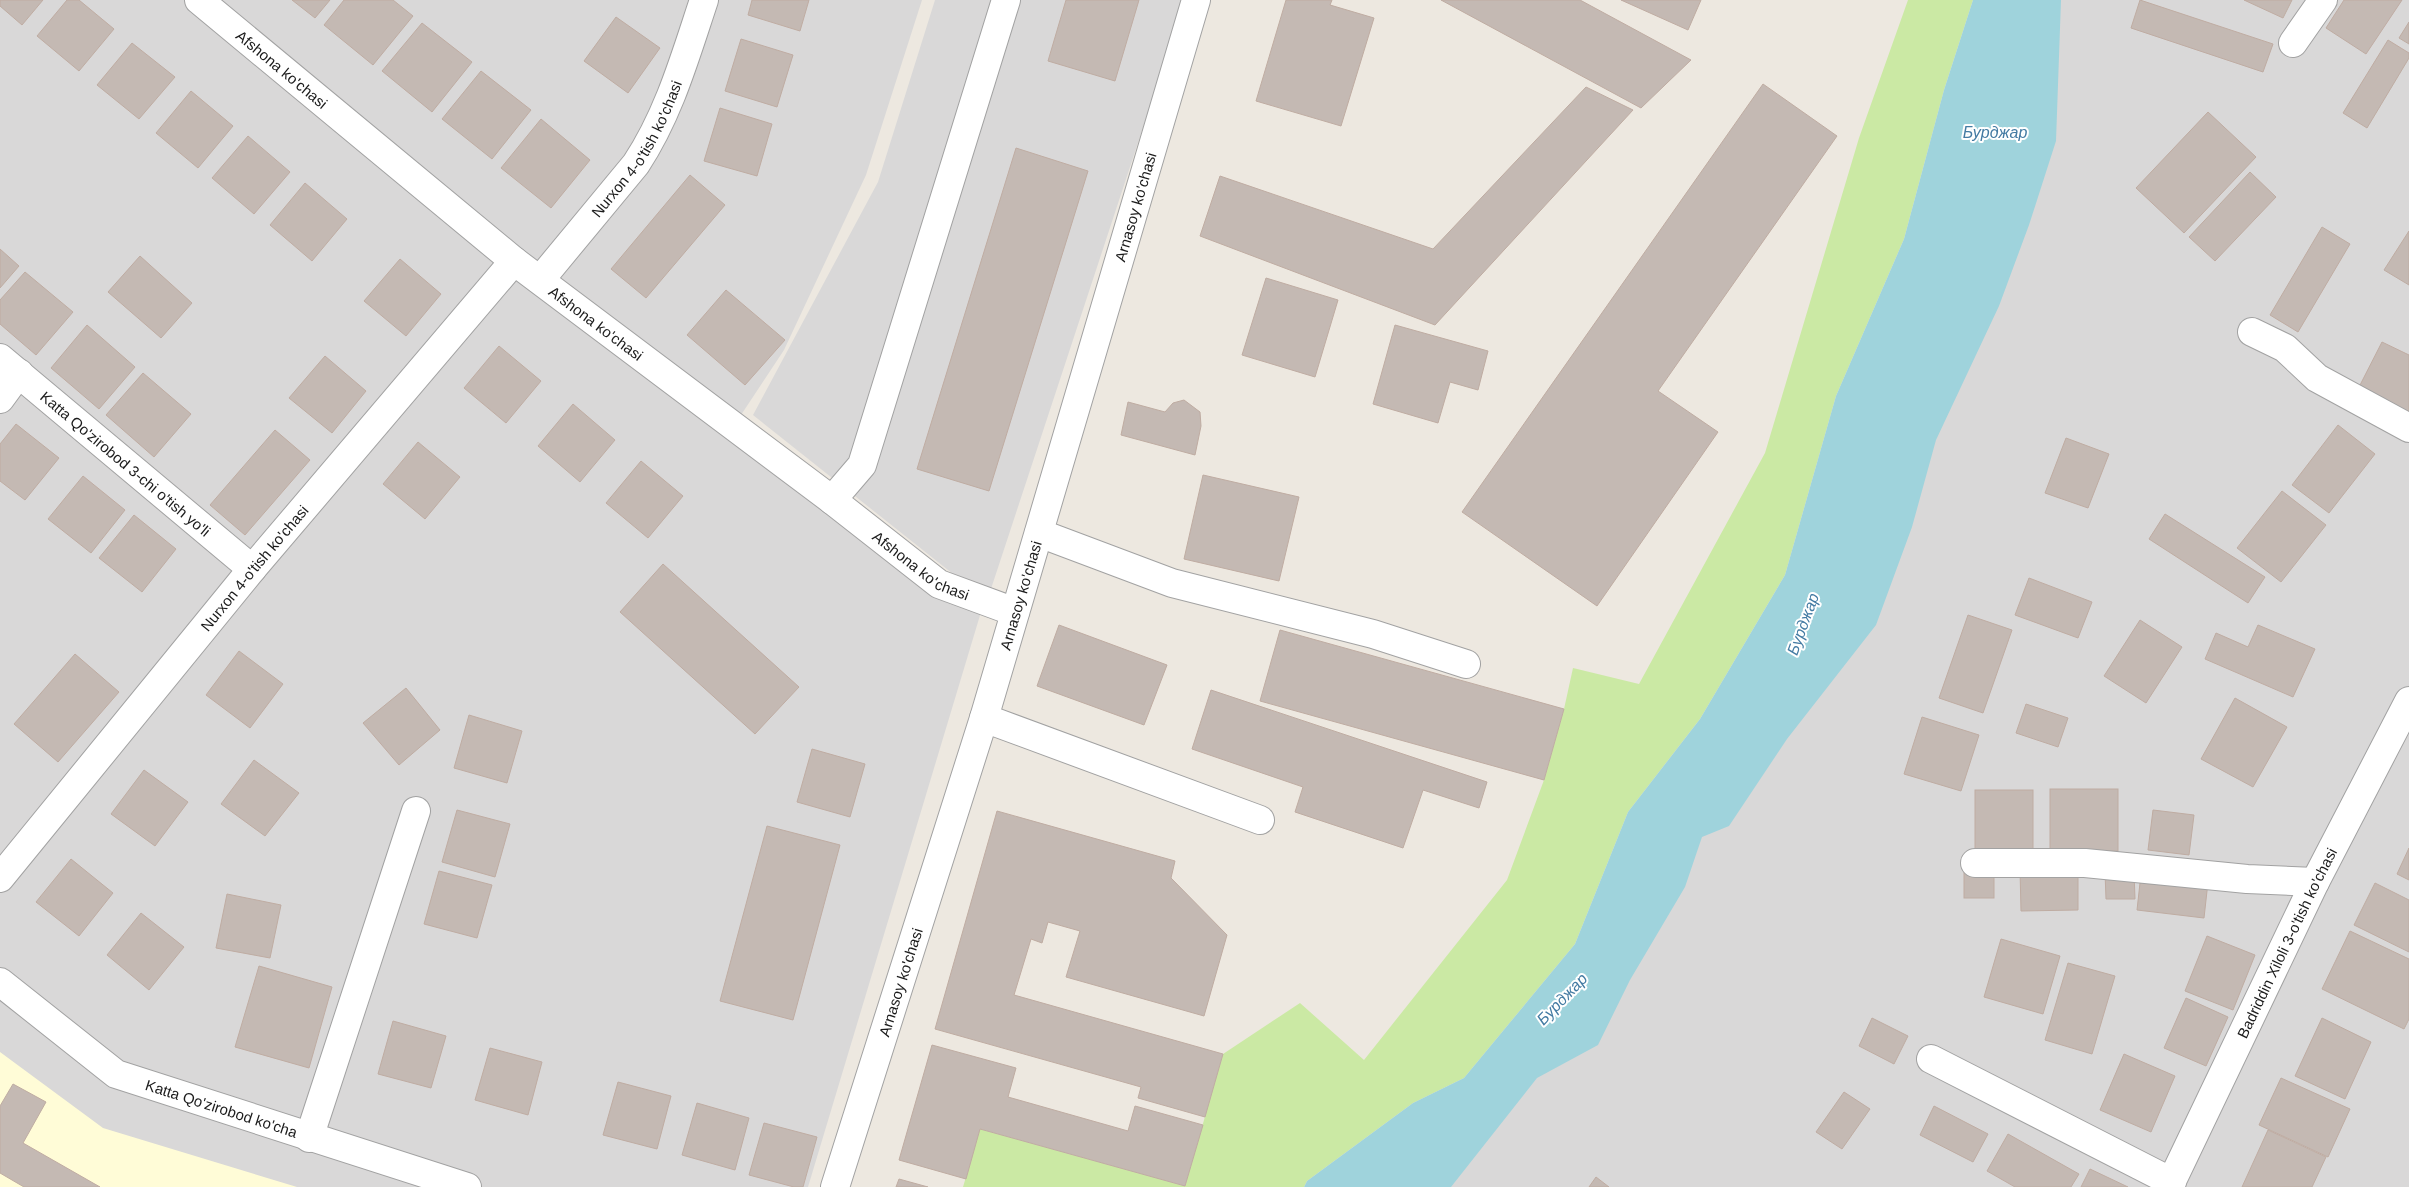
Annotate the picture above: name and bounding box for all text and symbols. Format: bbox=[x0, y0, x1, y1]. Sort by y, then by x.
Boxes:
street label: Afshona ko'chasi bbox=[233, 26, 331, 111]
street label: Nurxon 4-o'tish ko'chasi bbox=[588, 78, 685, 220]
water label: Бурджар bbox=[1963, 124, 2027, 141]
street label: Arnasoy ko'chasi bbox=[1111, 150, 1159, 263]
street label: Afshona ko'chasi bbox=[546, 282, 647, 364]
street label: Katta Qo'zirobod 3-chi o'tish yo'li bbox=[37, 387, 214, 539]
street label: Nurxon 4-o'tish ko'chasi bbox=[197, 501, 311, 634]
street label: Afshona ko'chasi bbox=[870, 527, 972, 603]
street label: Arnasoy ko'chasi bbox=[996, 539, 1044, 652]
water label: Бурджар bbox=[1784, 591, 1822, 657]
street label: Badriddin Xiloli 3-o'tish ko'chasi bbox=[2233, 845, 2340, 1041]
street label: Arnasoy ko'chasi bbox=[875, 926, 925, 1038]
water label: Бурджар bbox=[1533, 970, 1591, 1028]
street label: Katta Qo'zirobod ko'cha bbox=[144, 1076, 300, 1141]

